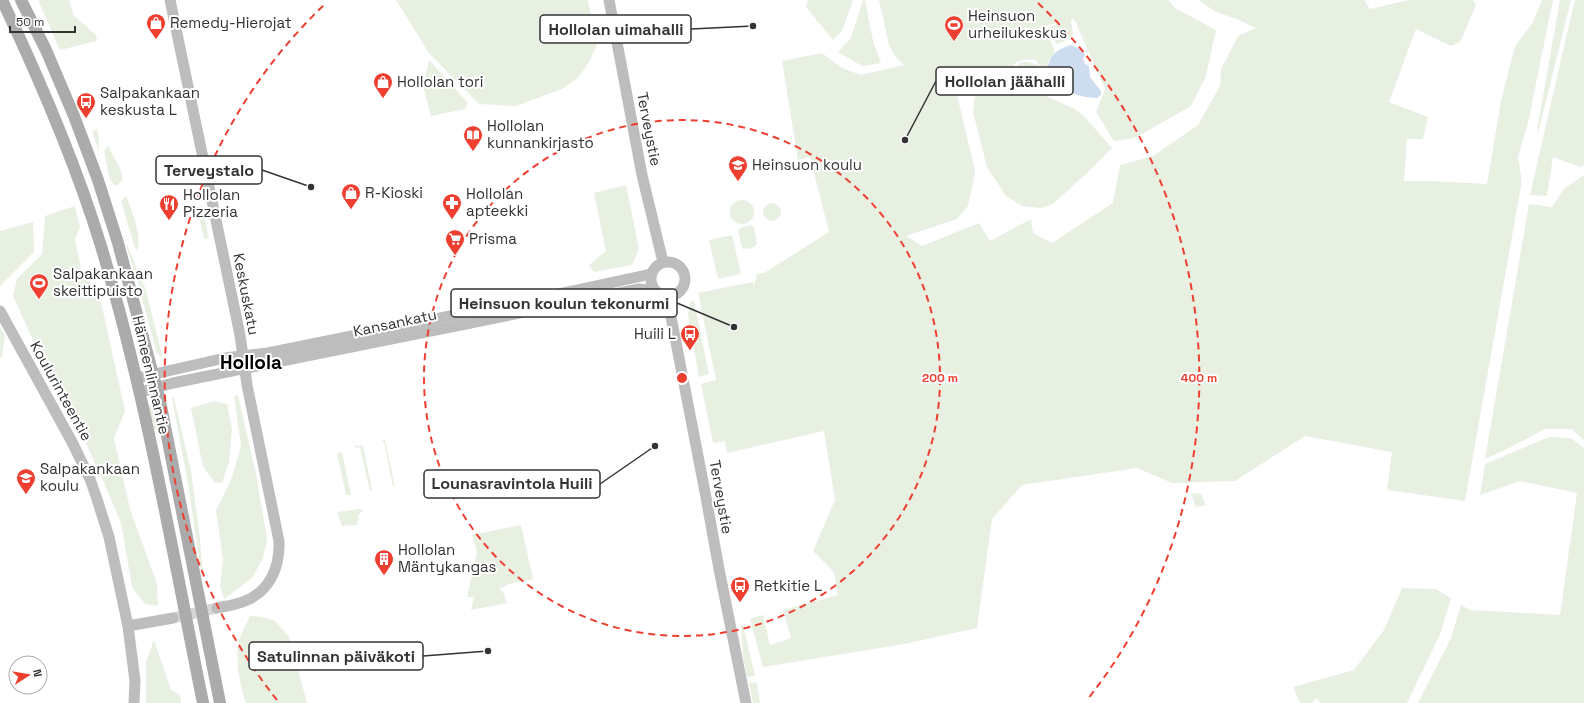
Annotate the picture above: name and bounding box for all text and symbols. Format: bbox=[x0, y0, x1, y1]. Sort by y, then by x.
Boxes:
place label: Heinsuon urheilukeskus bbox=[968, 6, 1067, 42]
scale bar bbox=[10, 8, 75, 34]
shop icon: Remedy-Hierojat bbox=[145, 12, 167, 40]
place label: Remedy-Hierojat bbox=[170, 13, 292, 32]
text: 50 m bbox=[16, 14, 44, 30]
sports icon: Heinsuon urheilukeskus bbox=[943, 14, 965, 42]
callout: Hollolan uimahalli bbox=[540, 15, 691, 43]
text: Hollolan uimahalli bbox=[549, 19, 683, 40]
callout: Hollolan jäähalli bbox=[936, 67, 1073, 95]
shop icon: Hollolan tori bbox=[372, 71, 394, 99]
text: Hollolan jäähalli bbox=[945, 71, 1065, 92]
place label: Hollolan tori bbox=[397, 72, 483, 91]
place label: Salpakankaan keskusta L bbox=[100, 83, 200, 119]
street label: Terveystie bbox=[633, 90, 666, 168]
bus stop icon: Salpakankaan keskusta L bbox=[75, 91, 97, 119]
place label: Hollolan kunnankirjasto bbox=[487, 116, 594, 152]
library icon: Hollolan kunnankirjasto bbox=[462, 124, 484, 152]
school or university icon: Heinsuon koulu bbox=[727, 154, 749, 182]
place label: Heinsuon koulu bbox=[752, 155, 862, 174]
callout: Terveystalo bbox=[156, 156, 262, 184]
text: Terveystalo bbox=[164, 160, 254, 181]
shop icon: R-Kioski bbox=[340, 182, 362, 210]
place label: R-Kioski bbox=[365, 183, 423, 202]
place label: Hollolan apteekki bbox=[466, 184, 528, 220]
place label: Hollolan Pizzeria bbox=[183, 185, 240, 221]
pharmacy icon: Hollolan apteekki bbox=[441, 192, 463, 220]
restaurant icon: Hollolan Pizzeria bbox=[158, 193, 180, 221]
supermarket icon: Prisma bbox=[444, 228, 466, 256]
place label: Prisma bbox=[469, 229, 517, 248]
street label: Keskuskatu bbox=[229, 251, 264, 336]
place label: Salpakankaan skeittipuisto bbox=[53, 264, 153, 300]
sports icon: Salpakankaan skeittipuisto bbox=[28, 272, 50, 300]
callout: Heinsuon koulun tekonurmi bbox=[451, 289, 677, 317]
text: Heinsuon koulun tekonurmi bbox=[459, 293, 669, 314]
street label: Kansankatu bbox=[351, 304, 438, 341]
street label: Hämeenlinnantie bbox=[129, 314, 174, 436]
bus stop icon: Huili L bbox=[679, 323, 701, 351]
place label: Huili L bbox=[634, 324, 676, 343]
street label: Koulurinteentie bbox=[26, 337, 97, 444]
district label: Hollola bbox=[220, 350, 282, 375]
text: 200 m bbox=[922, 370, 958, 386]
text: 400 m bbox=[1181, 370, 1217, 386]
centre of rings bbox=[675, 371, 689, 385]
street label: Terveystie bbox=[706, 458, 737, 536]
place label: Salpakankaan koulu bbox=[40, 459, 140, 495]
school or university icon: Salpakankaan koulu bbox=[15, 467, 37, 495]
callout: Lounasravintola Huili bbox=[424, 470, 600, 498]
text: Lounasravintola Huili bbox=[432, 473, 592, 494]
place label: Hollolan Mäntykangas bbox=[398, 540, 497, 576]
building icon: Hollolan Mäntykangas bbox=[373, 548, 395, 576]
bus stop icon: Retkitie L bbox=[729, 575, 751, 603]
place label: Retkitie L bbox=[754, 576, 822, 595]
callout: Satulinnan päiväkoti bbox=[249, 642, 423, 670]
text: Satulinnan päiväkoti bbox=[257, 646, 415, 667]
north arrow bbox=[8, 655, 48, 695]
text: N bbox=[30, 668, 45, 678]

